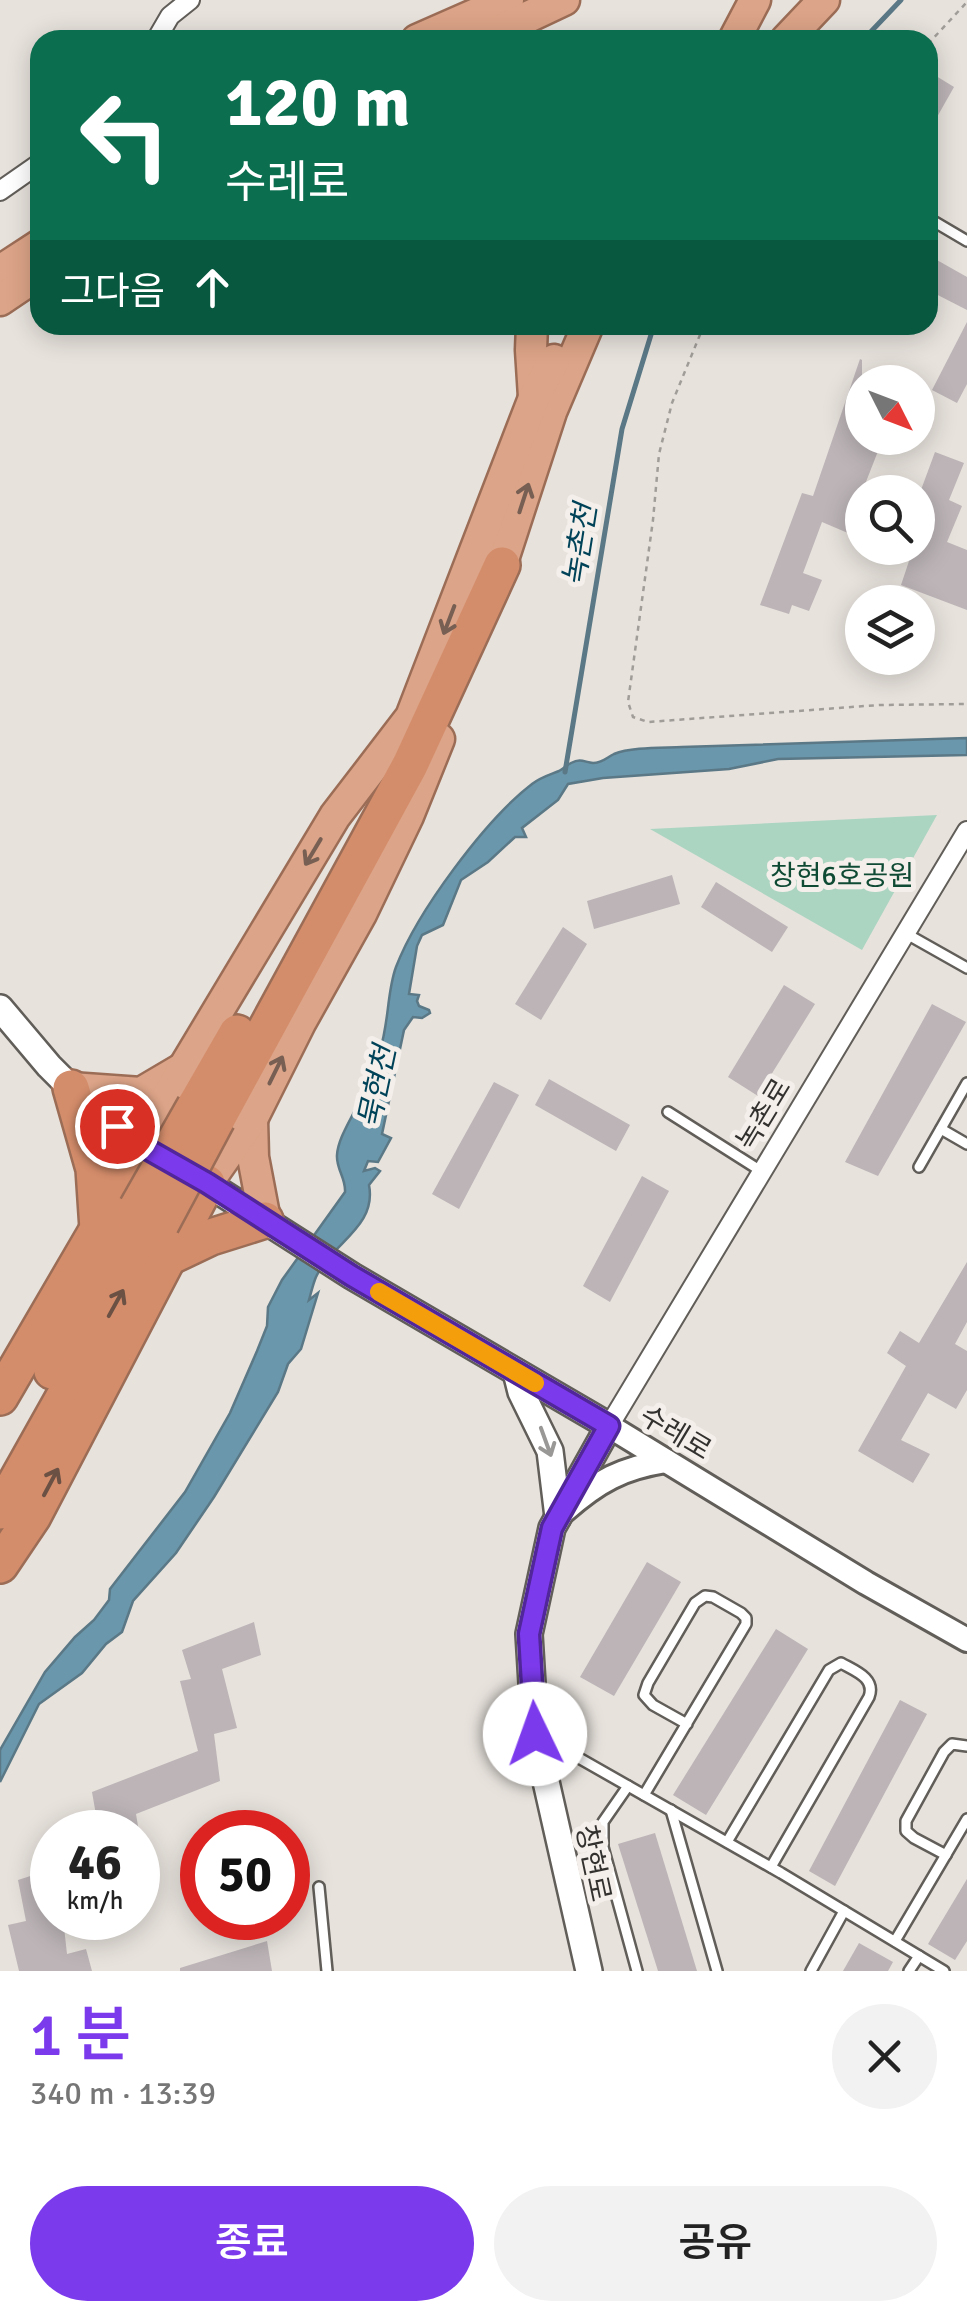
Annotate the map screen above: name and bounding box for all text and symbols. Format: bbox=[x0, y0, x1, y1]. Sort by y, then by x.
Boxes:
text: 120 m bbox=[225, 59, 410, 145]
icon: left bbox=[60, 70, 190, 200]
text: 수레로 bbox=[225, 155, 349, 210]
icon: ahead bbox=[185, 260, 240, 315]
text: 그다음 bbox=[60, 268, 165, 315]
north arrow bbox=[845, 365, 935, 455]
map controls bbox=[845, 365, 935, 675]
button: search bbox=[845, 475, 935, 565]
one-way arrow bbox=[516, 483, 534, 514]
water label: 녹촌천 bbox=[556, 498, 606, 589]
button: layers bbox=[845, 585, 935, 675]
one-way arrow bbox=[439, 603, 457, 634]
one-way arrow bbox=[303, 837, 323, 866]
park label: 창현6호공원 bbox=[770, 859, 914, 893]
water label: 묵현천 bbox=[351, 1039, 405, 1131]
one-way arrow bbox=[268, 1056, 287, 1086]
street label: 녹촌로 bbox=[729, 1073, 798, 1156]
pin bbox=[75, 1084, 160, 1169]
icon: arrive bbox=[90, 1099, 145, 1154]
one-way arrow bbox=[107, 1289, 127, 1319]
street label: 수레로 bbox=[634, 1398, 717, 1467]
one-way arrow bbox=[538, 1426, 556, 1457]
one-way arrow bbox=[42, 1468, 61, 1498]
position arrow bbox=[483, 1682, 587, 1786]
speed limit sign: 50 bbox=[180, 1810, 310, 1940]
street label: 창현로 bbox=[568, 1822, 618, 1905]
text: 46 bbox=[68, 1832, 122, 1894]
text: km/h bbox=[67, 1885, 123, 1916]
text: 1 분 bbox=[30, 1999, 131, 2073]
button: close bbox=[832, 2004, 937, 2109]
text: 340 m · 13:39 bbox=[30, 2074, 216, 2113]
button: 종료 bbox=[30, 2186, 474, 2301]
button: 공유 bbox=[494, 2186, 937, 2301]

